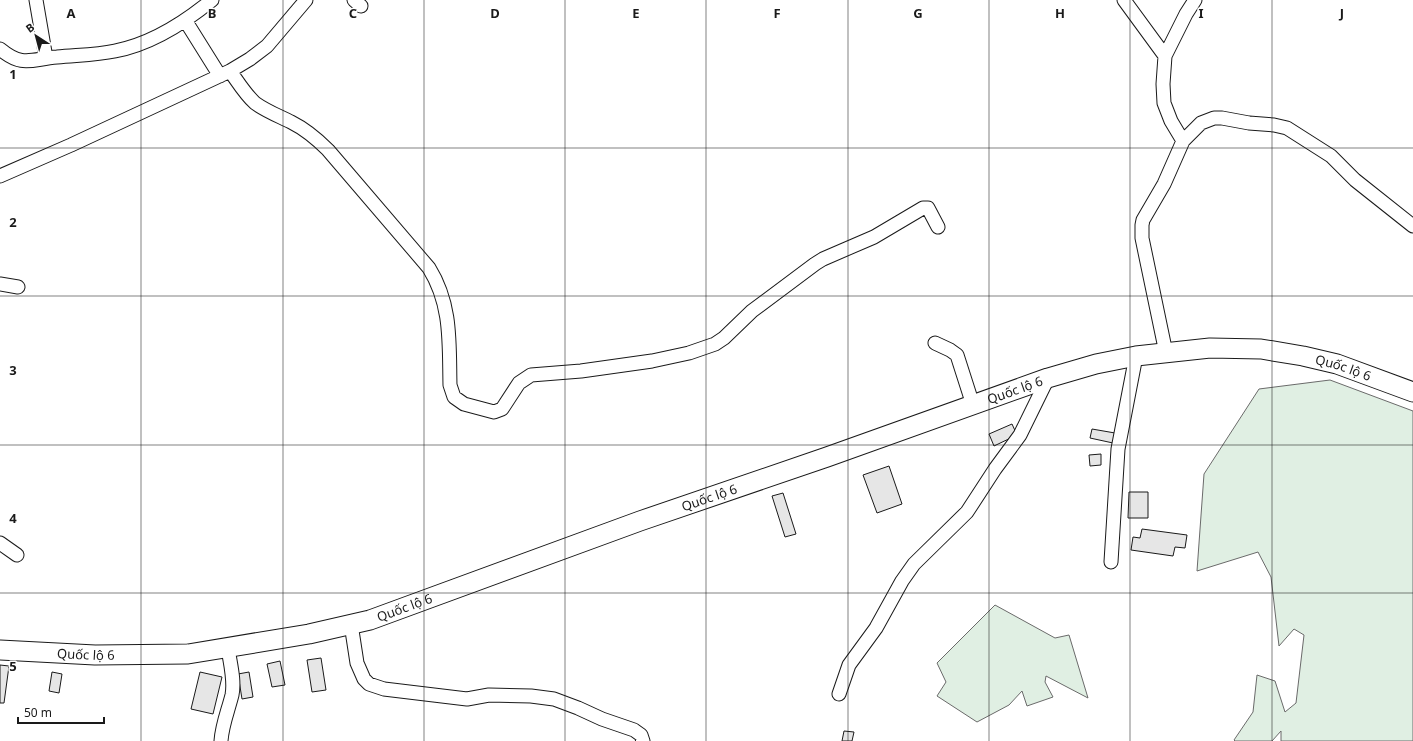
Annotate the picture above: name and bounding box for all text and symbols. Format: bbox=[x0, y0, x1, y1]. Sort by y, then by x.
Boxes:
text: A bbox=[67, 4, 76, 22]
text: B bbox=[208, 4, 216, 22]
text: C bbox=[349, 4, 357, 22]
text: D bbox=[490, 4, 500, 22]
text: E bbox=[632, 4, 640, 22]
text: F bbox=[773, 4, 781, 22]
text: G bbox=[913, 4, 923, 22]
text: H bbox=[1055, 4, 1065, 22]
text: I bbox=[1198, 4, 1204, 22]
text: J bbox=[1339, 4, 1344, 22]
north arrow bbox=[16, 16, 56, 56]
text: B bbox=[22, 19, 37, 36]
text: 1 bbox=[9, 65, 17, 83]
text: 2 bbox=[9, 213, 17, 231]
street label: Quốc lộ 6 bbox=[1314, 350, 1374, 385]
text: 3 bbox=[9, 361, 17, 379]
street label: Quốc lộ 6 bbox=[985, 372, 1045, 408]
street label: Quốc lộ 6 bbox=[679, 479, 739, 515]
text: 4 bbox=[9, 509, 17, 527]
street label: Quốc lộ 6 bbox=[374, 589, 435, 626]
street label: Quốc lộ 6 bbox=[57, 644, 115, 664]
text: 5 bbox=[9, 657, 17, 675]
scale bar bbox=[18, 699, 104, 725]
text: 50 m bbox=[24, 704, 52, 721]

